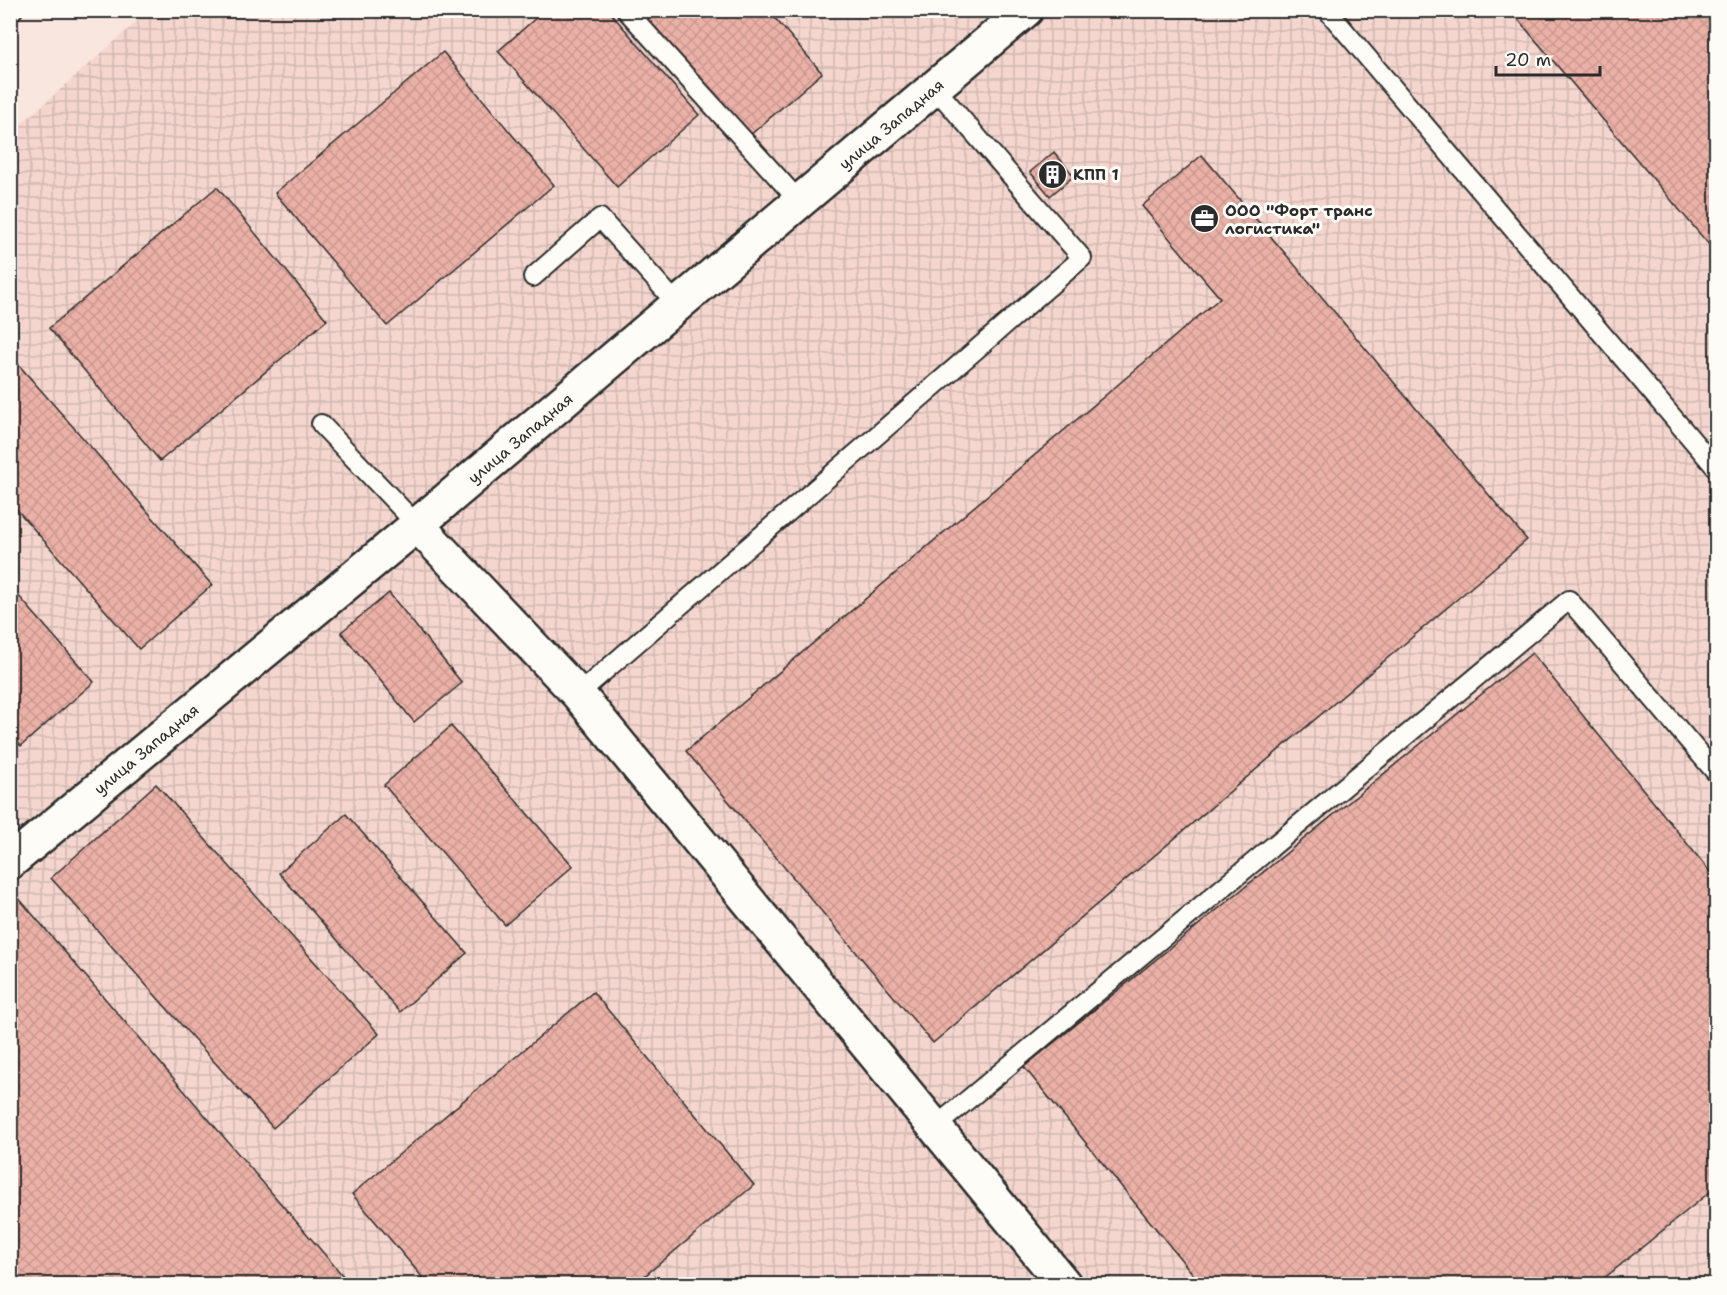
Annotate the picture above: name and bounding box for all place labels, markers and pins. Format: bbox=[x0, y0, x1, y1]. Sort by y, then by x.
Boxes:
building icon: КПП 1 bbox=[1036, 158, 1068, 190]
place label: КПП 1 bbox=[1073, 164, 1119, 185]
place label: ООО "Форт транс логистика" bbox=[1225, 200, 1373, 239]
office icon: ООО "Форт транс логистика" bbox=[1188, 203, 1220, 235]

